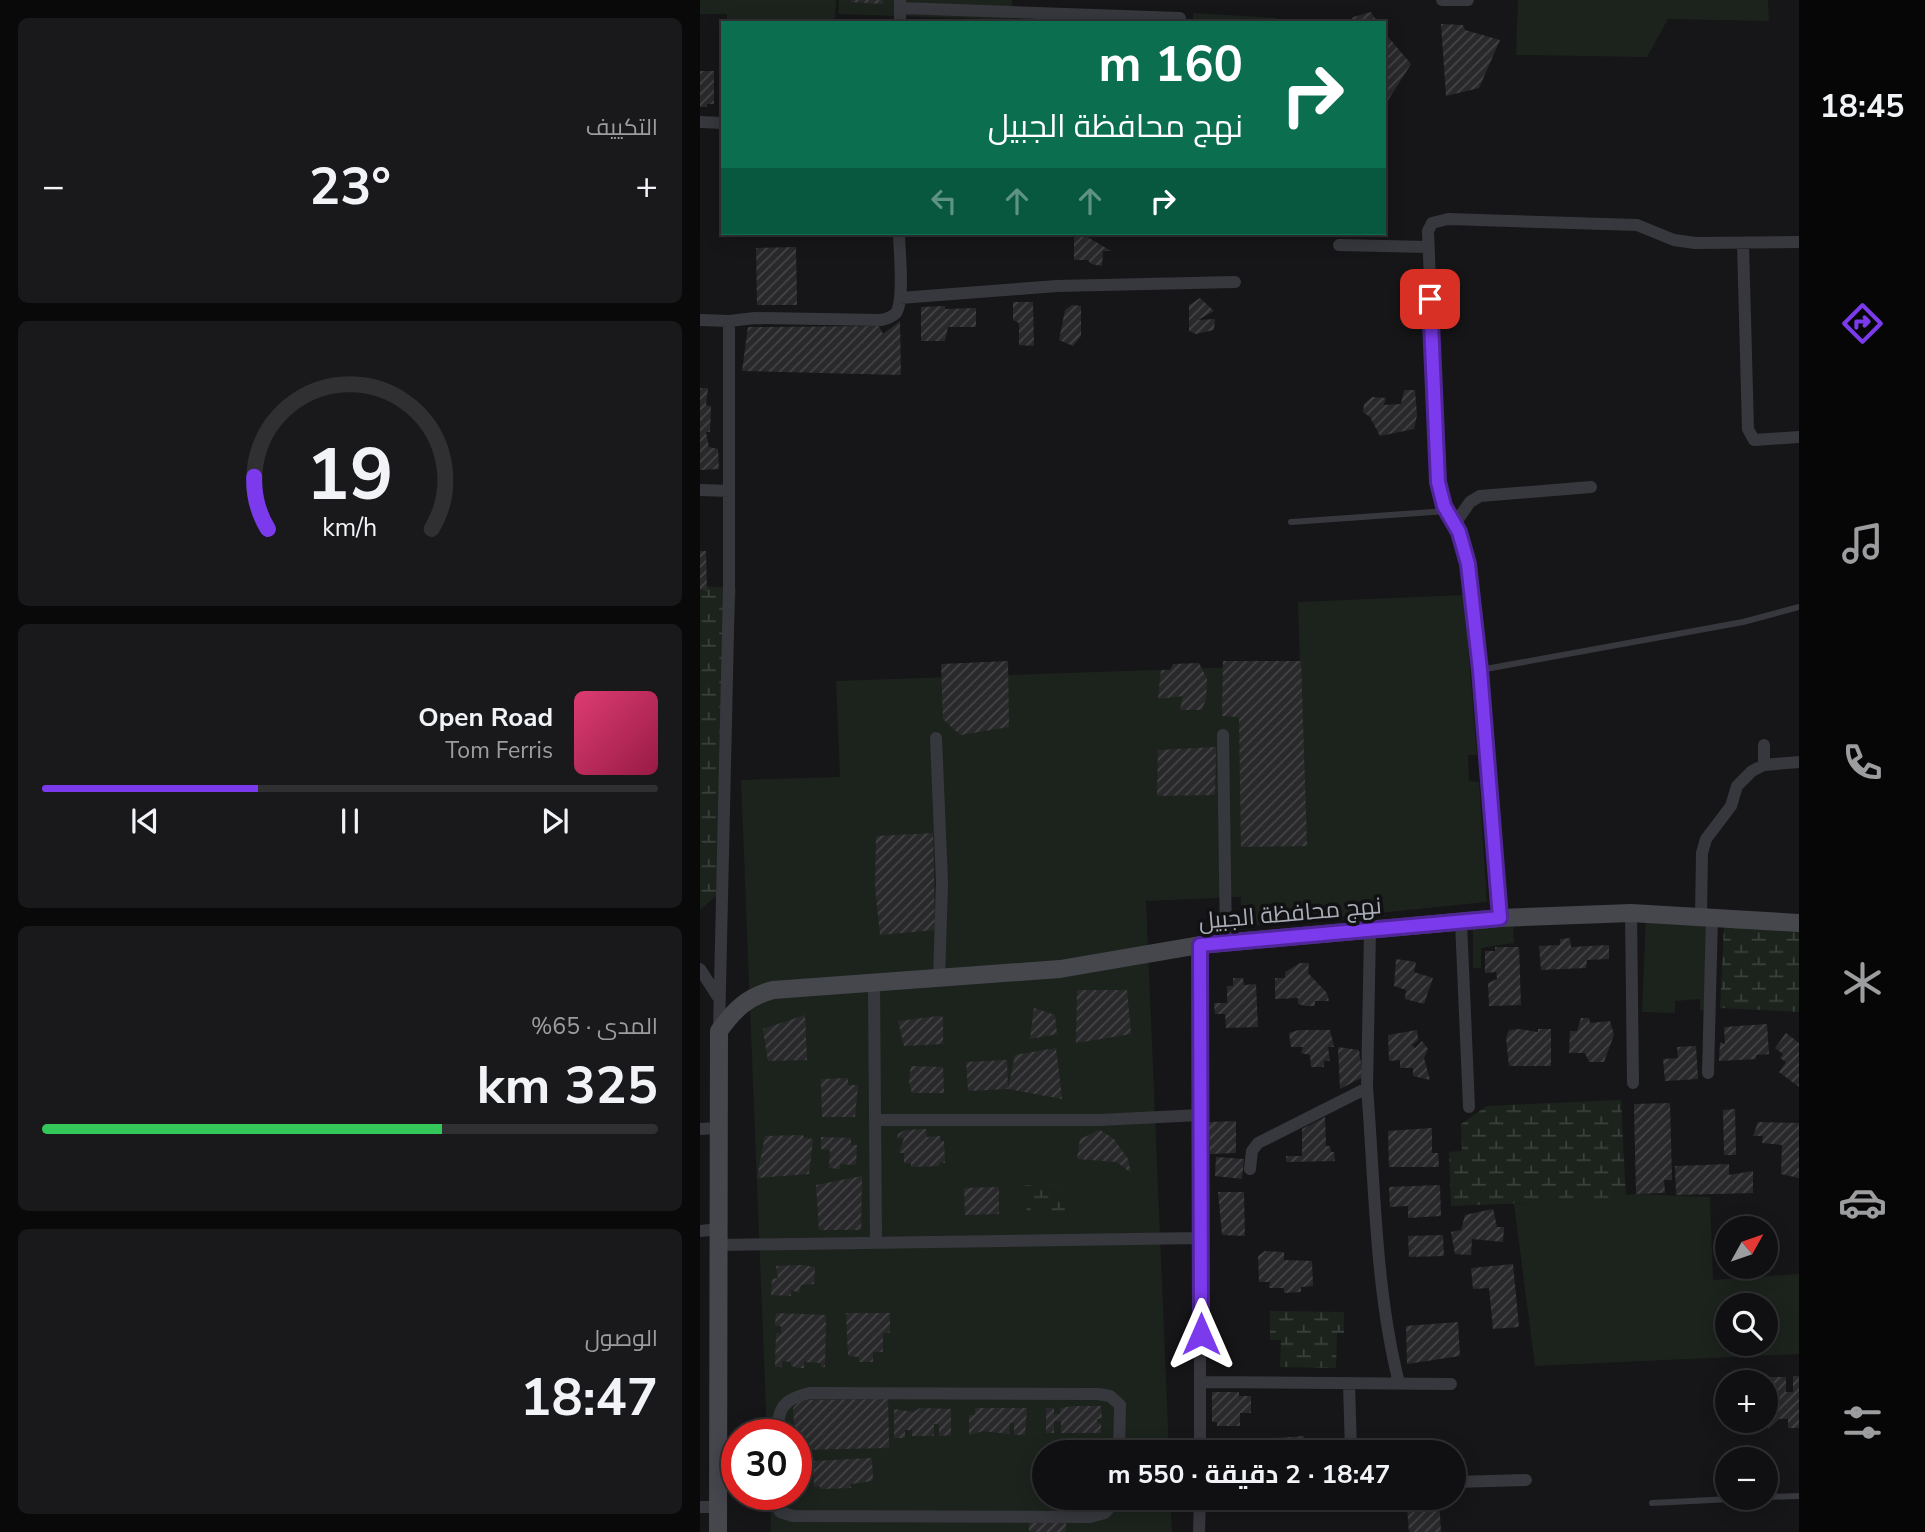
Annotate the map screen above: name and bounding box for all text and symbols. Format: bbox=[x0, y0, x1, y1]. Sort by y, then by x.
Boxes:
text: 160 m bbox=[1099, 31, 1243, 98]
icon: right bbox=[1267, 49, 1358, 140]
text: 18:45 bbox=[1820, 85, 1904, 128]
text: نهج محافظة الجبيل bbox=[988, 105, 1243, 148]
text: التكييف bbox=[586, 112, 658, 143]
text: 23° bbox=[309, 151, 391, 222]
text: − bbox=[42, 161, 65, 212]
text: + bbox=[635, 161, 658, 212]
icon: left bbox=[925, 182, 963, 220]
icon: ahead bbox=[998, 182, 1036, 220]
icon: ahead bbox=[1071, 182, 1109, 220]
icon: right bbox=[1144, 182, 1182, 220]
pin bbox=[1400, 269, 1460, 329]
icon: arrive bbox=[1411, 280, 1449, 318]
icon: directions bbox=[1838, 299, 1887, 348]
text: 19 bbox=[306, 426, 394, 526]
text: km/h bbox=[322, 511, 378, 545]
icon: music bbox=[1838, 519, 1887, 568]
text: Open Road bbox=[418, 700, 553, 735]
text: Tom Ferris bbox=[445, 735, 553, 766]
icon: phone bbox=[1838, 738, 1887, 787]
icon: previous bbox=[126, 802, 164, 840]
icon: pause bbox=[331, 802, 369, 840]
icon: next bbox=[536, 802, 574, 840]
street label: نهج محافظة الجبيل bbox=[1197, 890, 1383, 937]
icon: climate bbox=[1838, 958, 1887, 1007]
text: المدى · 65% bbox=[531, 1011, 658, 1042]
text: 325 km bbox=[477, 1050, 658, 1121]
icon: car bbox=[1838, 1178, 1887, 1227]
north arrow bbox=[1715, 1216, 1778, 1279]
map controls bbox=[1715, 1216, 1778, 1510]
button: search bbox=[1715, 1293, 1778, 1356]
position arrow bbox=[1164, 1297, 1238, 1371]
text: الوصول bbox=[585, 1323, 658, 1354]
text: 18:47 bbox=[520, 1362, 658, 1433]
button: + bbox=[1715, 1370, 1778, 1433]
icon: filters bbox=[1838, 1398, 1887, 1447]
speed limit sign: 30 bbox=[721, 1419, 812, 1510]
button: − bbox=[1715, 1447, 1778, 1510]
text: 18:47 · 2 دقيقة · 550 m bbox=[1108, 1457, 1390, 1492]

